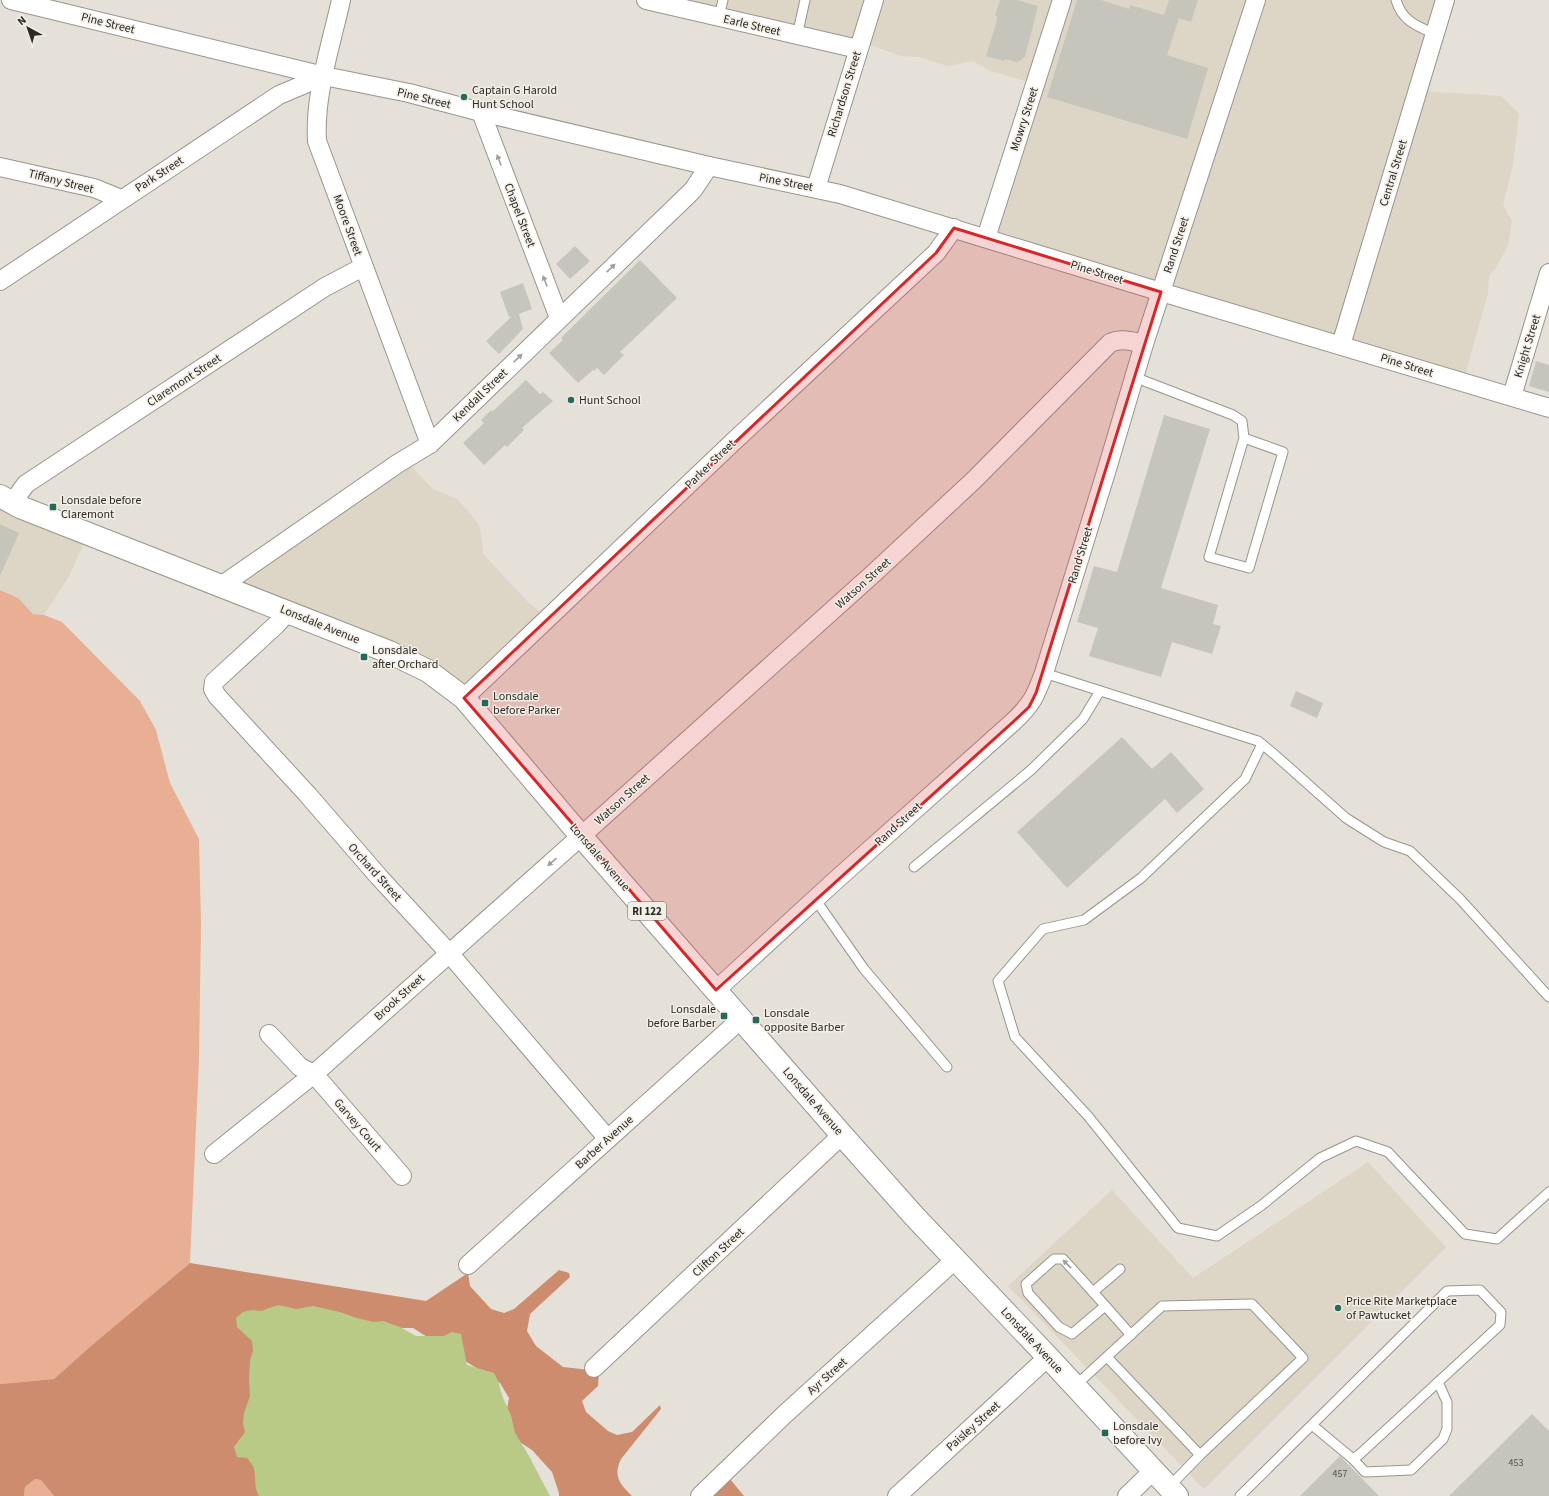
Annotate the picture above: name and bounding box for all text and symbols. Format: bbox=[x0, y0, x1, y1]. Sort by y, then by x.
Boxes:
north arrow bbox=[8, 8, 48, 48]
street label: Pine Street bbox=[79, 9, 136, 38]
street label: Earle Street bbox=[722, 11, 782, 40]
text: N bbox=[14, 13, 30, 29]
street label: Richardson Street bbox=[823, 49, 866, 139]
place label: Captain G Harold Hunt School bbox=[472, 82, 557, 113]
street label: Pine Street bbox=[395, 84, 452, 113]
street label: Mowry Street bbox=[1006, 85, 1043, 153]
marker: Captain G Harold Hunt School bbox=[459, 92, 469, 102]
street label: Central Street bbox=[1375, 138, 1412, 209]
street label: Park Street bbox=[132, 152, 187, 197]
one-way arrow bbox=[496, 153, 502, 165]
street label: Tiffany Street bbox=[26, 165, 95, 198]
street label: Pine Street bbox=[757, 169, 814, 196]
street label: Chapel Street bbox=[499, 181, 540, 250]
street label: Moore Street bbox=[329, 192, 366, 258]
street label: Rand Street bbox=[1159, 215, 1194, 276]
street label: Pine Street bbox=[1068, 256, 1126, 289]
one-way arrow bbox=[606, 263, 616, 273]
one-way arrow bbox=[542, 275, 548, 287]
street label: Knight Street bbox=[1510, 312, 1545, 380]
street label: Pine Street bbox=[1378, 349, 1436, 382]
street label: Claremont Street bbox=[144, 350, 225, 411]
one-way arrow bbox=[513, 353, 523, 363]
street label: Kendall Street bbox=[449, 365, 512, 426]
place label: Hunt School bbox=[579, 392, 641, 409]
marker: Hunt School bbox=[566, 395, 576, 405]
street label: Parker Street bbox=[681, 436, 740, 493]
place label: Lonsdale before Claremont bbox=[61, 492, 141, 523]
marker: Lonsdale before Claremont bbox=[48, 502, 58, 512]
street label: Rand Street bbox=[1064, 525, 1097, 586]
street label: Watson Street bbox=[832, 554, 895, 613]
street label: Lonsdale Avenue bbox=[277, 601, 362, 648]
place label: Lonsdale after Orchard bbox=[372, 642, 438, 673]
marker: Lonsdale after Orchard bbox=[359, 652, 369, 662]
place label: Lonsdale before Parker bbox=[493, 688, 561, 719]
marker: Lonsdale before Parker bbox=[480, 698, 490, 708]
street label: Watson Street bbox=[591, 770, 654, 829]
street label: Rand Street bbox=[871, 798, 926, 850]
street label: Lonsdale Avenue bbox=[565, 820, 634, 895]
street label: Orchard Street bbox=[344, 839, 405, 905]
one-way arrow bbox=[547, 858, 557, 867]
road number: RI 122 bbox=[628, 902, 666, 920]
street label: Brook Street bbox=[370, 970, 428, 1025]
place label: Lonsdale before Barber bbox=[647, 1001, 717, 1032]
place label: Lonsdale opposite Barber bbox=[764, 1005, 845, 1036]
marker: Lonsdale before Barber bbox=[719, 1011, 729, 1021]
marker: Lonsdale opposite Barber bbox=[751, 1015, 761, 1025]
street label: Lonsdale Avenue bbox=[778, 1064, 847, 1139]
street label: Garvey Court bbox=[330, 1095, 386, 1156]
street label: Barber Avenue bbox=[571, 1111, 637, 1173]
street label: Clifton Street bbox=[689, 1224, 748, 1281]
one-way arrow bbox=[1062, 1259, 1072, 1269]
place label: Price Rite Marketplace of Pawtucket bbox=[1346, 1293, 1457, 1324]
marker: Price Rite Marketplace of Pawtucket bbox=[1333, 1303, 1343, 1313]
street label: Lonsdale Avenue bbox=[996, 1304, 1067, 1377]
street label: Ayr Street bbox=[804, 1354, 851, 1399]
street label: Paisley Street bbox=[943, 1397, 1004, 1455]
place label: Lonsdale before Ivy bbox=[1113, 1418, 1163, 1449]
marker: Lonsdale before Ivy bbox=[1100, 1428, 1110, 1438]
house number: 453 bbox=[1509, 1456, 1523, 1470]
house number: 457 bbox=[1333, 1467, 1347, 1481]

